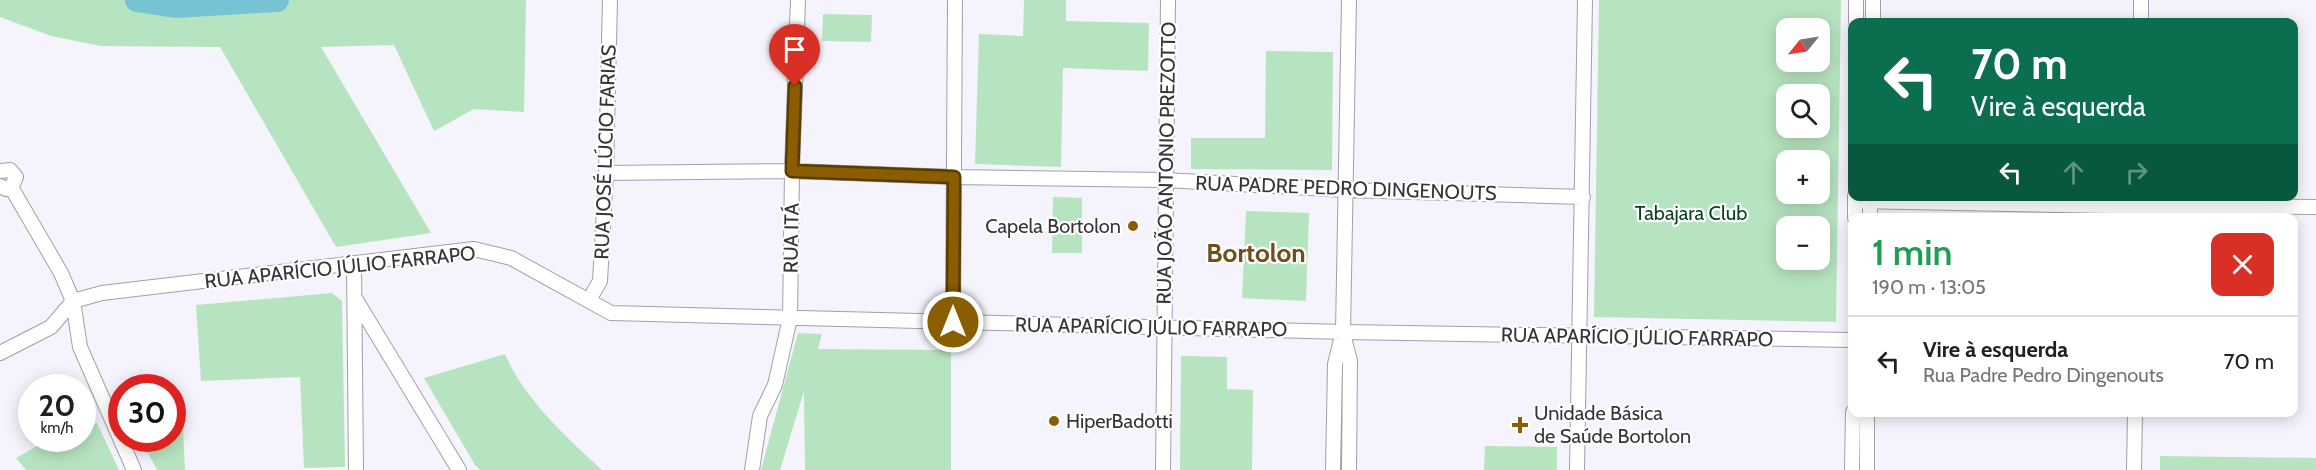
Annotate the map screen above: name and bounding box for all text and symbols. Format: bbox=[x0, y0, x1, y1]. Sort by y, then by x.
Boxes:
north arrow bbox=[1776, 18, 1830, 72]
map controls bbox=[1776, 18, 1830, 270]
street label: RUA JOÃO ANTONIO PREZOTTO bbox=[1152, 21, 1180, 305]
pin bbox=[769, 24, 820, 86]
icon: arrive bbox=[778, 33, 811, 66]
text: 70 m bbox=[1971, 38, 2068, 90]
icon: left bbox=[1872, 42, 1950, 120]
street label: RUA JOSÉ LÚCIO FARIAS bbox=[589, 44, 621, 260]
button: search bbox=[1776, 84, 1830, 138]
text: Vire à esquerda bbox=[1971, 90, 2146, 123]
button: + bbox=[1776, 150, 1830, 204]
icon: left bbox=[1994, 156, 2027, 189]
icon: ahead bbox=[2057, 156, 2090, 189]
icon: right bbox=[2120, 156, 2153, 189]
street label: RUA PADRE PEDRO DINGENOUTS bbox=[1195, 171, 1498, 205]
park label: Tabajara Club bbox=[1635, 201, 1747, 225]
street label: RUA ITÁ bbox=[778, 202, 804, 273]
place label: Capela Bortolon bbox=[985, 214, 1121, 238]
button: − bbox=[1776, 216, 1830, 270]
marker: Capela Bortolon bbox=[1126, 219, 1140, 233]
text: 1 min bbox=[1872, 230, 1952, 274]
button: close bbox=[2211, 233, 2274, 296]
district label: Bortolon bbox=[1206, 237, 1306, 269]
street label: RUA APARÍCIO JÚLIO FARRAPO bbox=[203, 241, 477, 293]
text: 190 m · 13:05 bbox=[1872, 275, 1986, 299]
position arrow bbox=[921, 290, 985, 354]
street label: RUA APARÍCIO JÚLIO FARRAPO bbox=[1015, 313, 1287, 341]
street label: RUA APARÍCIO JÚLIO FARRAPO bbox=[1501, 323, 1773, 351]
text: Vire à esquerda bbox=[1923, 336, 2068, 363]
icon: left bbox=[1872, 345, 1905, 378]
text: 70 m bbox=[2224, 348, 2274, 375]
text: Rua Padre Pedro Dingenouts bbox=[1923, 363, 2164, 387]
speed limit sign: 30 bbox=[108, 374, 186, 452]
text: 20 bbox=[38, 387, 76, 424]
place label: Unidade Básica de Saúde Bortolon bbox=[1534, 401, 1691, 448]
place label: HiperBadotti bbox=[1066, 409, 1173, 433]
marker: HiperBadotti bbox=[1047, 414, 1061, 428]
marker: Unidade Básica de Saúde Bortolon bbox=[1511, 416, 1529, 434]
text: km/h bbox=[41, 419, 73, 437]

